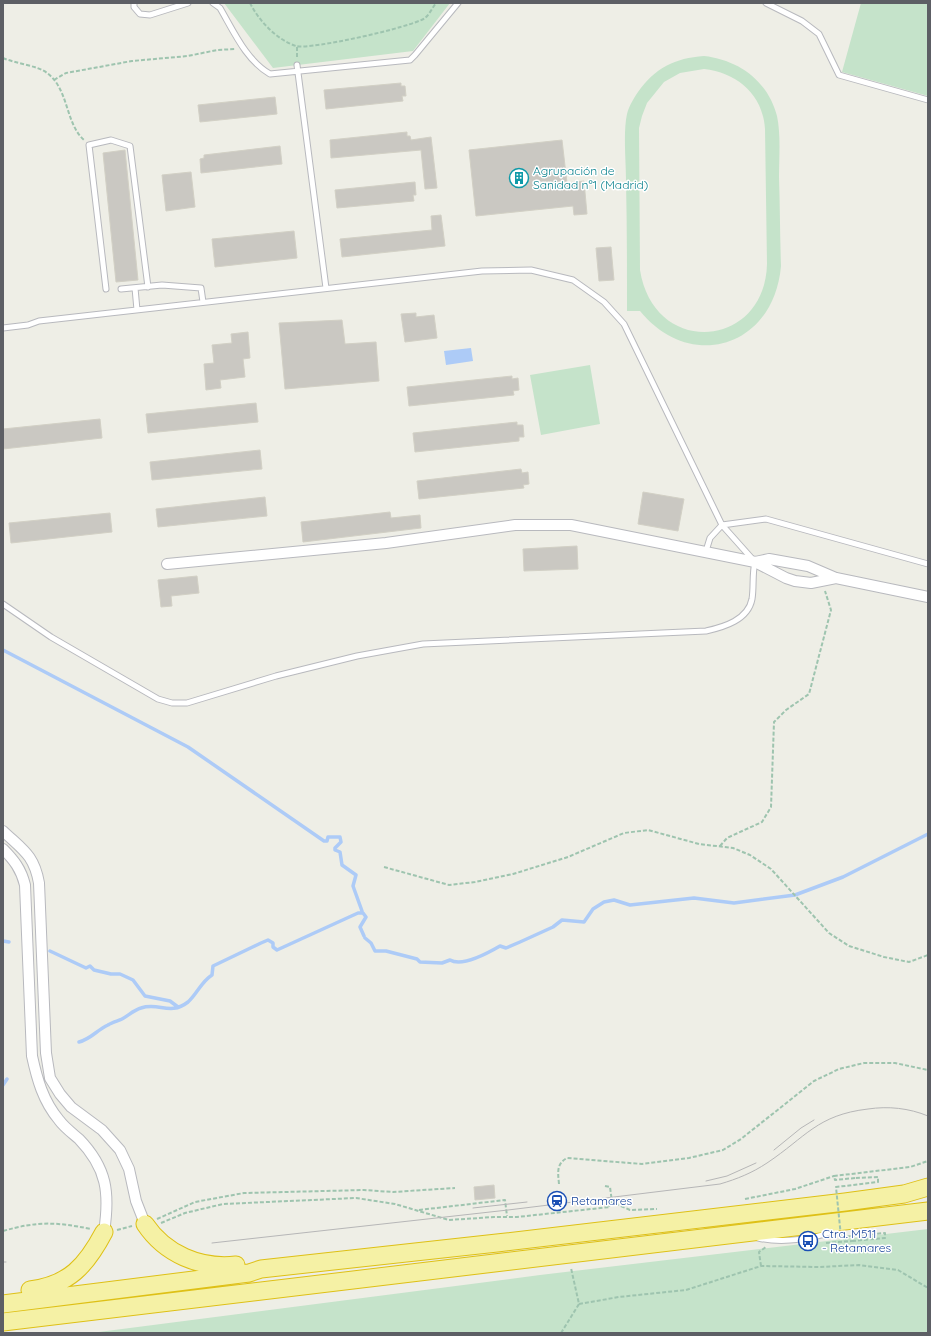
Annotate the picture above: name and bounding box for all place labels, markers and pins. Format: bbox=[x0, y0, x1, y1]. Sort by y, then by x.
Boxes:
place label: Agrupación de Sanidad nº1 (Madrid) bbox=[533, 163, 648, 192]
building icon: Agrupación de Sanidad nº1 (Madrid) bbox=[508, 167, 530, 189]
station icon: Retamares bbox=[546, 1190, 568, 1212]
place label: Retamares bbox=[571, 1193, 632, 1208]
place label: Ctra. M511 - Retamares bbox=[822, 1226, 891, 1255]
bus stop icon: Ctra. M511 - Retamares bbox=[797, 1230, 819, 1252]

